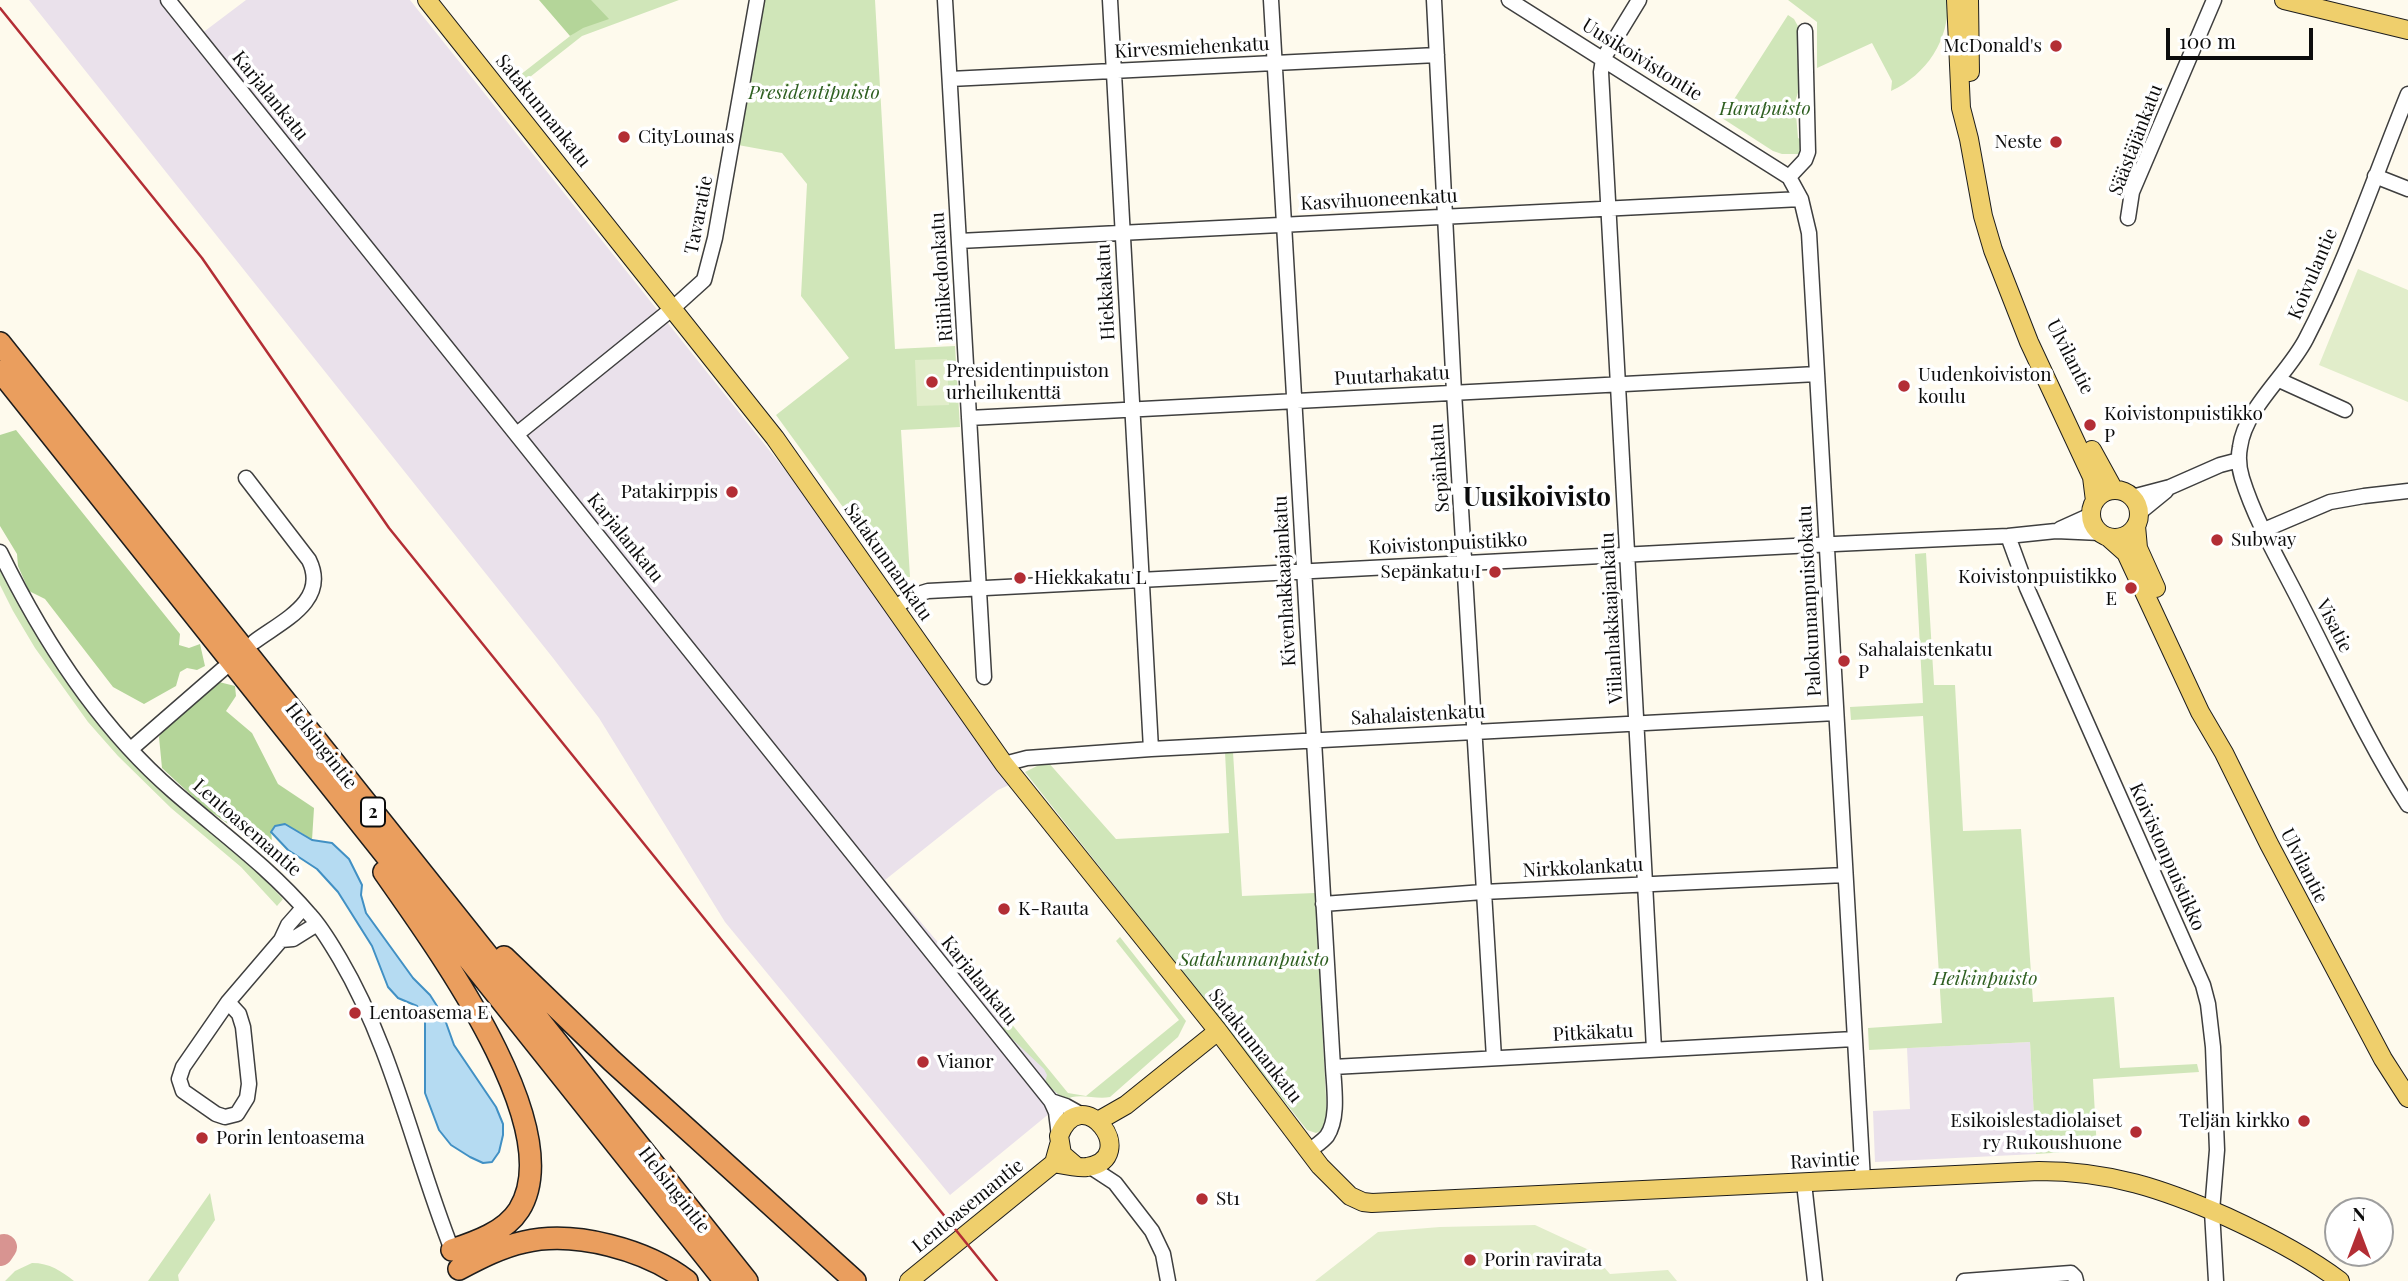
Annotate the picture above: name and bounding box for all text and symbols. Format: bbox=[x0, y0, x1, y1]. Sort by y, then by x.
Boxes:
street label: Uusikoivistontie bbox=[1578, 14, 1706, 106]
scale bar bbox=[2170, 14, 2317, 58]
text: 100 m bbox=[2179, 26, 2236, 54]
street label: Kirvesmiehenkatu bbox=[1114, 33, 1270, 63]
place label: McDonald's bbox=[1943, 35, 2042, 57]
marker: McDonald's bbox=[2048, 38, 2064, 54]
street label: Karjalankatu bbox=[227, 47, 313, 145]
street label: Satakunnankatu bbox=[491, 50, 595, 172]
street label: Säästäjänkatu bbox=[2104, 81, 2168, 199]
park label: Presidentipuisto bbox=[748, 82, 880, 104]
park label: Harapuisto bbox=[1719, 98, 1811, 120]
place label: CityLounas bbox=[638, 126, 735, 148]
marker: CityLounas bbox=[616, 129, 632, 145]
place label: Neste bbox=[1994, 131, 2042, 153]
marker: Neste bbox=[2048, 134, 2064, 150]
street label: Tavaratie bbox=[680, 174, 718, 256]
street label: Kasvihuoneenkatu bbox=[1300, 184, 1458, 216]
street label: Riihikedonkatu bbox=[926, 211, 958, 343]
street label: Koivulantie bbox=[2284, 225, 2342, 323]
street label: Hiekkakatu bbox=[1092, 243, 1120, 341]
street label: Ulvilantie bbox=[2041, 316, 2099, 398]
place label: Presidentinpuiston urheilukenttä bbox=[946, 360, 1109, 404]
street label: Puutarhakatu bbox=[1334, 362, 1450, 390]
place label: Uudenkoiviston koulu bbox=[1918, 364, 2051, 408]
marker: Presidentinpuiston urheilukenttä bbox=[924, 374, 940, 390]
marker: Uudenkoiviston koulu bbox=[1896, 378, 1912, 394]
place label: Koivistonpuistikko P bbox=[2104, 403, 2263, 447]
marker: Koivistonpuistikko P bbox=[2082, 417, 2098, 433]
street label: Sepänkatu bbox=[1426, 423, 1454, 513]
place label: Patakirppis bbox=[621, 481, 718, 503]
district label: Uusikoivisto bbox=[1463, 482, 1611, 514]
marker: Patakirppis bbox=[724, 484, 740, 500]
street label: Karjalankatu bbox=[582, 489, 668, 587]
street label: Kivenhakkaajankatu bbox=[1269, 495, 1301, 667]
street label: Satakunnankatu bbox=[839, 499, 937, 625]
street label: Palokunnanpuistokatu bbox=[1794, 505, 1826, 697]
street label: Koivistonpuistikko bbox=[1368, 528, 1528, 560]
place label: Subway bbox=[2231, 529, 2296, 551]
street label: Viilanhakkaajankatu bbox=[1596, 532, 1628, 704]
marker: Subway bbox=[2209, 532, 2225, 548]
place label: Sepänkatu I bbox=[1381, 561, 1481, 583]
marker: Sepänkatu I bbox=[1487, 564, 1503, 580]
place label: Koivistonpuistikko E bbox=[1958, 566, 2117, 610]
place label: Hiekkakatu L bbox=[1034, 567, 1147, 589]
marker: Hiekkakatu L bbox=[1012, 570, 1028, 586]
marker: Koivistonpuistikko E bbox=[2123, 580, 2139, 596]
street label: Visatie bbox=[2311, 595, 2357, 657]
place label: Sahalaistenkatu P bbox=[1858, 639, 1992, 683]
marker: Sahalaistenkatu P bbox=[1836, 653, 1852, 669]
street label: Helsingintie bbox=[280, 698, 362, 794]
street label: Sahalaistenkatu bbox=[1350, 700, 1486, 730]
street label: Lentoasemantie bbox=[188, 775, 306, 881]
street label: Koivistonpuistikko bbox=[2124, 780, 2210, 934]
road number: 2 bbox=[361, 798, 385, 826]
street label: Ulvilantie bbox=[2275, 825, 2333, 907]
street label: Nirkkolankatu bbox=[1522, 853, 1644, 883]
place label: K-Rauta bbox=[1018, 898, 1089, 920]
marker: K-Rauta bbox=[996, 901, 1012, 917]
street label: Karjalankatu bbox=[936, 932, 1022, 1030]
park label: Satakunnanpuisto bbox=[1179, 949, 1329, 971]
park label: Heikinpuisto bbox=[1933, 968, 2037, 990]
street label: Satakunnankatu bbox=[1203, 984, 1307, 1108]
place label: Lentoasema E bbox=[369, 1002, 488, 1024]
marker: Lentoasema E bbox=[347, 1005, 363, 1021]
street label: Pitkäkatu bbox=[1552, 1020, 1634, 1046]
place label: Vianor bbox=[937, 1051, 994, 1073]
marker: Vianor bbox=[915, 1054, 931, 1070]
place label: Esikoislestadiolaiset ry Rukoushuone bbox=[1950, 1110, 2122, 1154]
place label: Teljän kirkko bbox=[2179, 1110, 2290, 1132]
marker: Teljän kirkko bbox=[2296, 1113, 2312, 1129]
marker: Esikoislestadiolaiset ry Rukoushuone bbox=[2128, 1124, 2144, 1140]
place label: Porin lentoasema bbox=[216, 1127, 365, 1149]
marker: Porin lentoasema bbox=[194, 1130, 210, 1146]
street label: Helsingintie bbox=[633, 1142, 715, 1238]
street label: Ravintie bbox=[1790, 1148, 1860, 1174]
street label: Lentoasemantie bbox=[908, 1154, 1028, 1258]
place label: St1 bbox=[1216, 1188, 1240, 1210]
marker: St1 bbox=[1194, 1191, 1210, 1207]
north arrow bbox=[2324, 1197, 2394, 1267]
text: N bbox=[2352, 1200, 2366, 1226]
place label: Porin ravirata bbox=[1484, 1249, 1602, 1271]
marker: Porin ravirata bbox=[1462, 1252, 1478, 1268]

